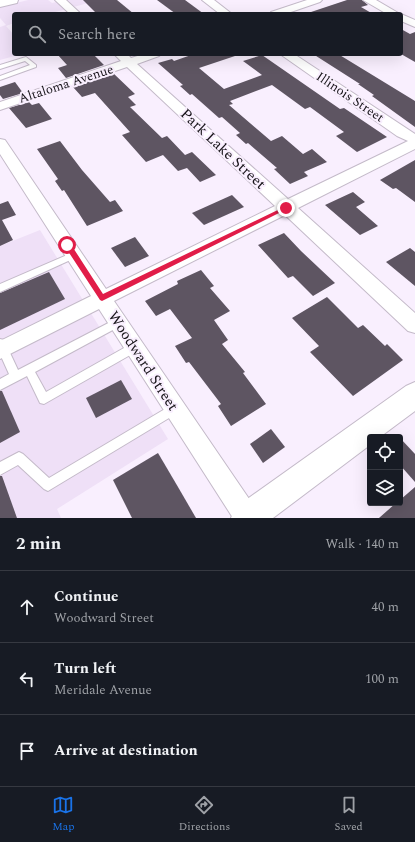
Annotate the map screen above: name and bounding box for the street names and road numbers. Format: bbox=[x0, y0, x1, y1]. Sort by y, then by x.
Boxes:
street label: Altaloma Avenue bbox=[16, 59, 116, 109]
street label: Illinois Street bbox=[312, 67, 388, 127]
street label: Park Lake Street bbox=[175, 103, 271, 195]
street label: Woodward Street bbox=[102, 306, 184, 416]

